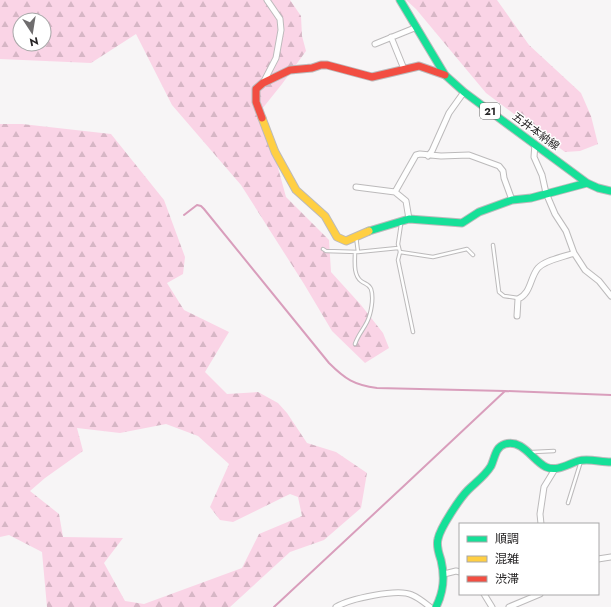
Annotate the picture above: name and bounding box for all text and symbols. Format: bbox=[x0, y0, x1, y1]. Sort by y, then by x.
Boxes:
north arrow bbox=[12, 12, 52, 52]
text: N bbox=[28, 33, 40, 51]
road number: 21 bbox=[480, 103, 500, 119]
street label: 五井本納線 bbox=[509, 108, 563, 154]
legend bbox=[459, 523, 599, 595]
text: 順調 bbox=[495, 530, 519, 548]
text: 混雑 bbox=[495, 550, 519, 568]
text: 渋滞 bbox=[495, 570, 519, 588]

